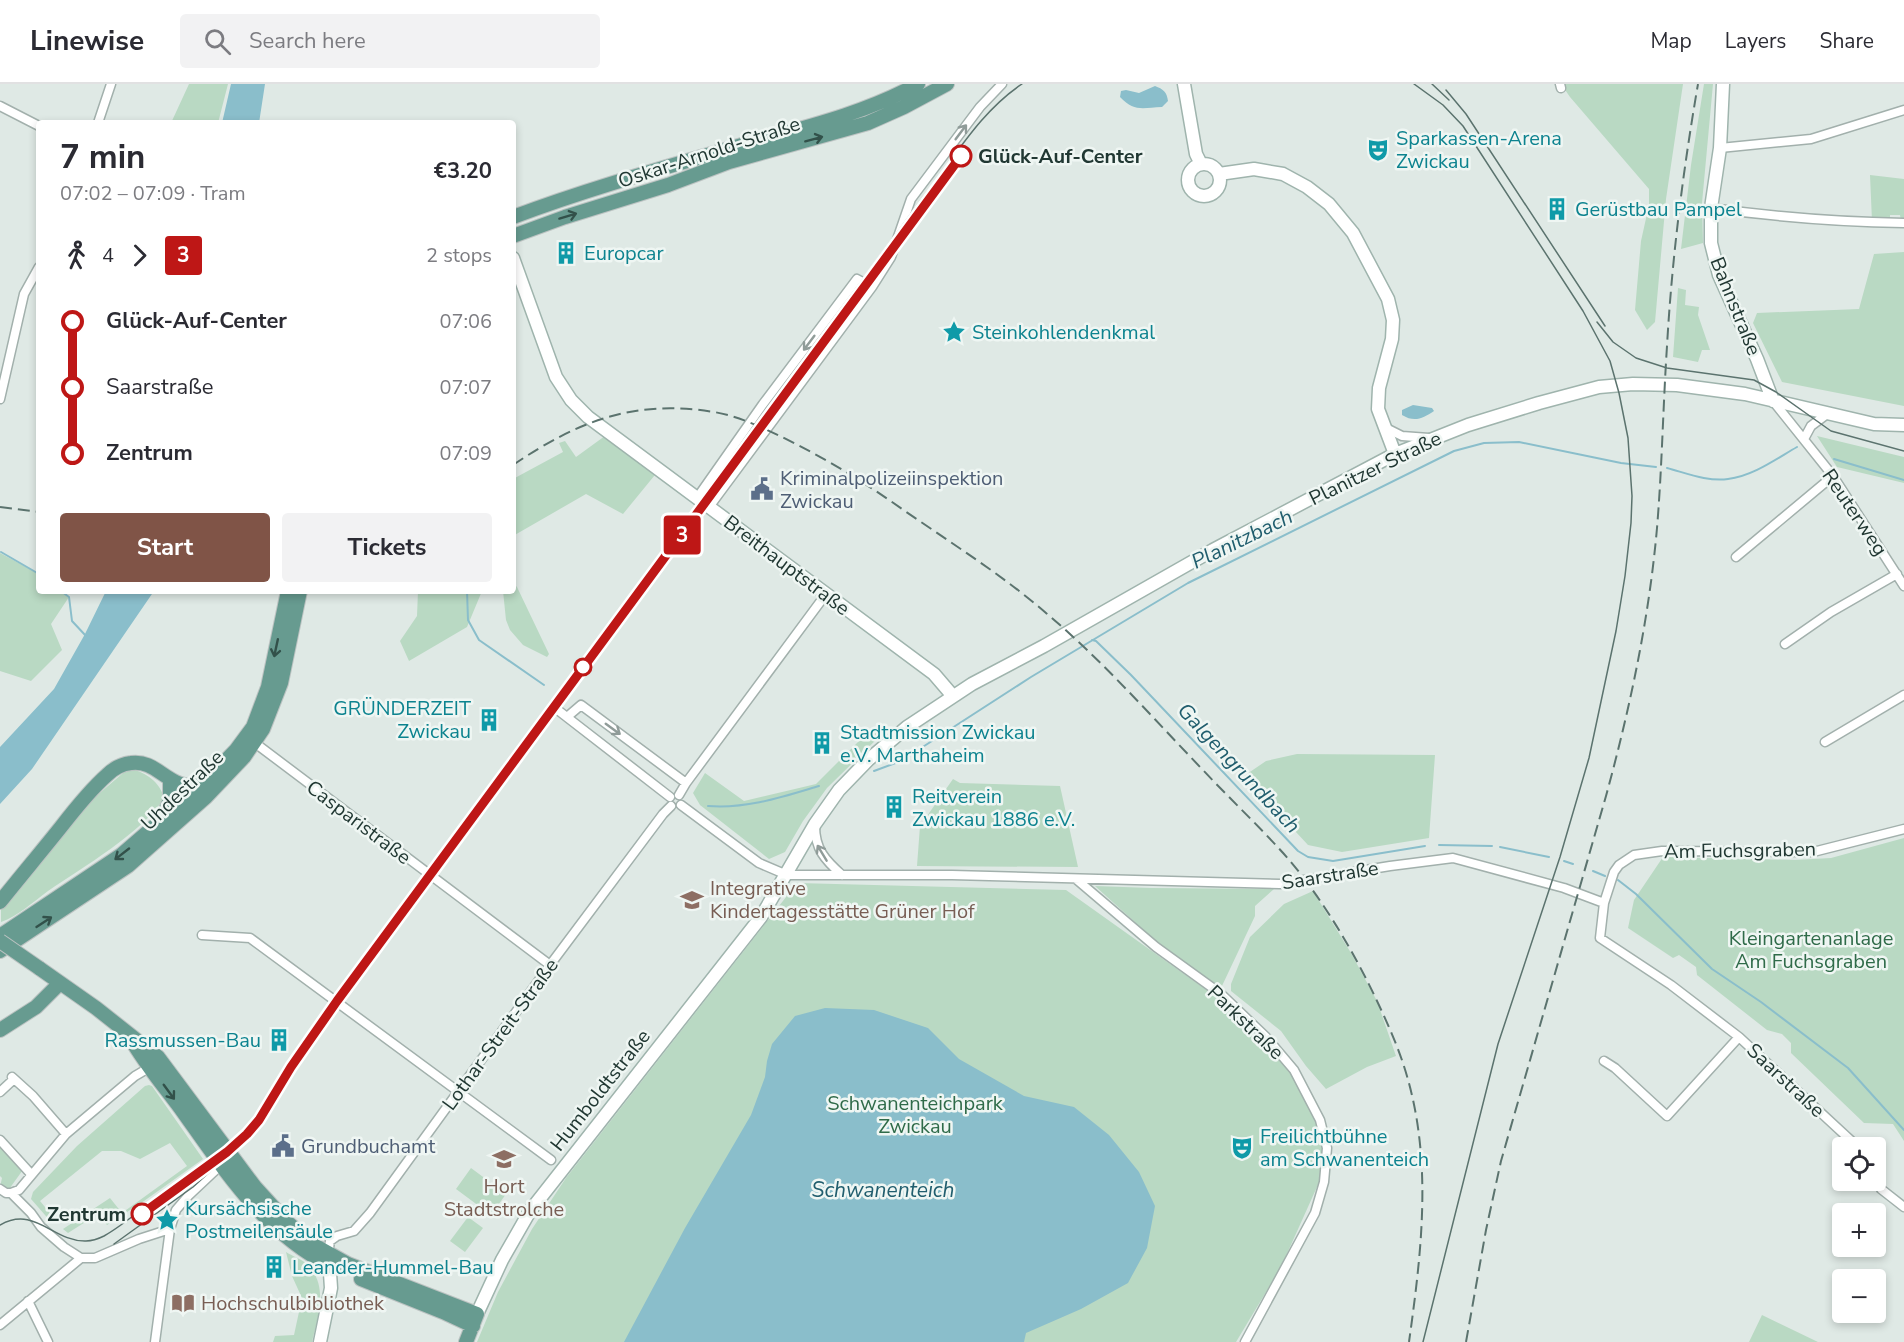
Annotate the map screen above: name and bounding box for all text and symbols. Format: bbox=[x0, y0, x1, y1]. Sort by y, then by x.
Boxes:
search box bbox=[180, 14, 600, 68]
text: Linewise bbox=[30, 22, 144, 60]
icon: search bbox=[201, 25, 234, 58]
text: Search here bbox=[249, 26, 366, 56]
text: Map bbox=[1650, 27, 1692, 55]
text: Layers bbox=[1725, 27, 1786, 55]
text: Share bbox=[1819, 27, 1874, 55]
street label: Oskar-Arnold-Straße bbox=[615, 110, 804, 195]
one-way arrow bbox=[955, 124, 967, 140]
place label: Sparkassen-Arena Zwickau bbox=[1396, 125, 1562, 175]
one-way arrow bbox=[804, 133, 823, 144]
text: 7 min bbox=[60, 135, 145, 180]
theatre icon: Sparkassen-Arena Zwickau bbox=[1365, 137, 1391, 163]
place label: Glück-Auf-Center bbox=[978, 143, 1143, 170]
marker: Glück-Auf-Center bbox=[950, 145, 972, 167]
text: €3.20 bbox=[434, 156, 492, 186]
text: 07:02 – 07:09 · Tram bbox=[60, 180, 246, 207]
building icon: Gerüstbau Pampel bbox=[1544, 196, 1570, 222]
place label: Gerüstbau Pampel bbox=[1575, 196, 1742, 223]
one-way arrow bbox=[558, 210, 577, 221]
icon: walk bbox=[60, 239, 93, 272]
icon: forward bbox=[123, 239, 156, 272]
building icon: Europcar bbox=[553, 240, 579, 266]
place label: Europcar bbox=[584, 240, 664, 267]
text: 3 bbox=[177, 241, 190, 269]
text: 4 bbox=[102, 242, 114, 269]
text: 2 stops bbox=[426, 242, 492, 269]
street label: Bahnstraße bbox=[1704, 253, 1768, 359]
text: Glück-Auf-Center bbox=[106, 306, 287, 336]
text: 07:06 bbox=[439, 308, 492, 335]
place icon: Steinkohlendenkmal bbox=[941, 319, 967, 345]
place label: Steinkohlendenkmal bbox=[972, 319, 1155, 346]
one-way arrow bbox=[803, 334, 815, 350]
text: Saarstraße bbox=[106, 372, 213, 402]
text: 07:07 bbox=[439, 374, 492, 401]
street label: Planitzer Straße bbox=[1305, 425, 1446, 512]
text: Zentrum bbox=[106, 438, 193, 468]
text: 07:09 bbox=[439, 440, 492, 467]
street label: Reuterweg bbox=[1816, 464, 1894, 561]
place label: Kriminalpolizeiinspektion Zwickau bbox=[780, 465, 1003, 515]
public building icon: Kriminalpolizeiinspektion Zwickau bbox=[749, 476, 775, 502]
water label: Planitzbach bbox=[1187, 502, 1297, 576]
street label: Breithauptstraße bbox=[718, 509, 855, 622]
button: Start bbox=[60, 513, 270, 582]
button: Tickets bbox=[282, 513, 492, 582]
line badge: 3 bbox=[662, 516, 702, 554]
text: 3 bbox=[676, 521, 688, 549]
one-way arrow bbox=[270, 638, 281, 658]
unlabelled marker bbox=[574, 658, 592, 676]
place label: GRÜNDERZEIT Zwickau bbox=[333, 695, 471, 745]
water label: Galgengrundbach bbox=[1171, 697, 1307, 839]
building icon: GRÜNDERZEIT Zwickau bbox=[476, 707, 502, 733]
place label: Stadtmission Zwickau e.V. Marthaheim bbox=[840, 719, 1035, 769]
one-way arrow bbox=[605, 723, 621, 736]
building icon: Stadtmission Zwickau e.V. Marthaheim bbox=[809, 730, 835, 756]
street label: Uhdestraße bbox=[135, 744, 230, 837]
street label: Casparistraße bbox=[301, 774, 417, 871]
place label: Reitverein Zwickau 1886 e.V. bbox=[912, 783, 1075, 833]
building icon: Reitverein Zwickau 1886 e.V. bbox=[881, 794, 907, 820]
street label: Am Fuchsgraben bbox=[1664, 836, 1816, 865]
one-way arrow bbox=[816, 845, 828, 862]
one-way arrow bbox=[114, 848, 130, 861]
street label: Saarstraße bbox=[1280, 855, 1380, 896]
place label: Integrative Kindertagesstätte Grüner Hof bbox=[710, 875, 975, 925]
school or university icon: Integrative Kindertagesstätte Grüner Hof bbox=[679, 887, 705, 913]
one-way arrow bbox=[35, 916, 52, 928]
park label: Kleingartenanlage Am Fuchsgraben bbox=[1729, 925, 1893, 975]
street label: Lothar-Streit-Straße bbox=[436, 953, 565, 1116]
street label: Parkstraße bbox=[1201, 979, 1290, 1066]
street label: Humboldtstraße bbox=[544, 1024, 657, 1157]
place label: Rassmussen-Bau bbox=[104, 1027, 261, 1054]
building icon: Rassmussen-Bau bbox=[266, 1027, 292, 1053]
street label: Saarstraße bbox=[1741, 1037, 1831, 1124]
one-way arrow bbox=[163, 1084, 175, 1100]
park label: Schwanenteichpark Zwickau bbox=[827, 1090, 1004, 1140]
place label: Freilichtbühne am Schwanenteich bbox=[1260, 1123, 1429, 1173]
public building icon: Grundbuchamt bbox=[270, 1133, 296, 1159]
place label: Grundbuchamt bbox=[301, 1133, 436, 1160]
theatre icon: Freilichtbühne am Schwanenteich bbox=[1229, 1135, 1255, 1161]
map controls bbox=[1832, 1137, 1886, 1323]
button: locate bbox=[1832, 1137, 1886, 1191]
school or university icon: Hort Stadtstrolche bbox=[491, 1146, 517, 1172]
place label: Hort Stadtstrolche bbox=[444, 1173, 564, 1223]
water label: Schwanenteich bbox=[811, 1176, 955, 1204]
place label: Kursächsische Postmeilensäule bbox=[185, 1195, 333, 1245]
place label: Zentrum bbox=[47, 1201, 126, 1228]
marker: Zentrum bbox=[131, 1203, 153, 1225]
button: + bbox=[1832, 1203, 1886, 1257]
place icon: Kursächsische Postmeilensäule bbox=[154, 1207, 180, 1233]
building icon: Leander-Hummel-Bau bbox=[261, 1254, 287, 1280]
place label: Leander-Hummel-Bau bbox=[292, 1254, 494, 1281]
button: − bbox=[1832, 1269, 1886, 1323]
library icon: Hochschulbibliothek bbox=[170, 1290, 196, 1316]
place label: Hochschulbibliothek bbox=[201, 1290, 385, 1317]

